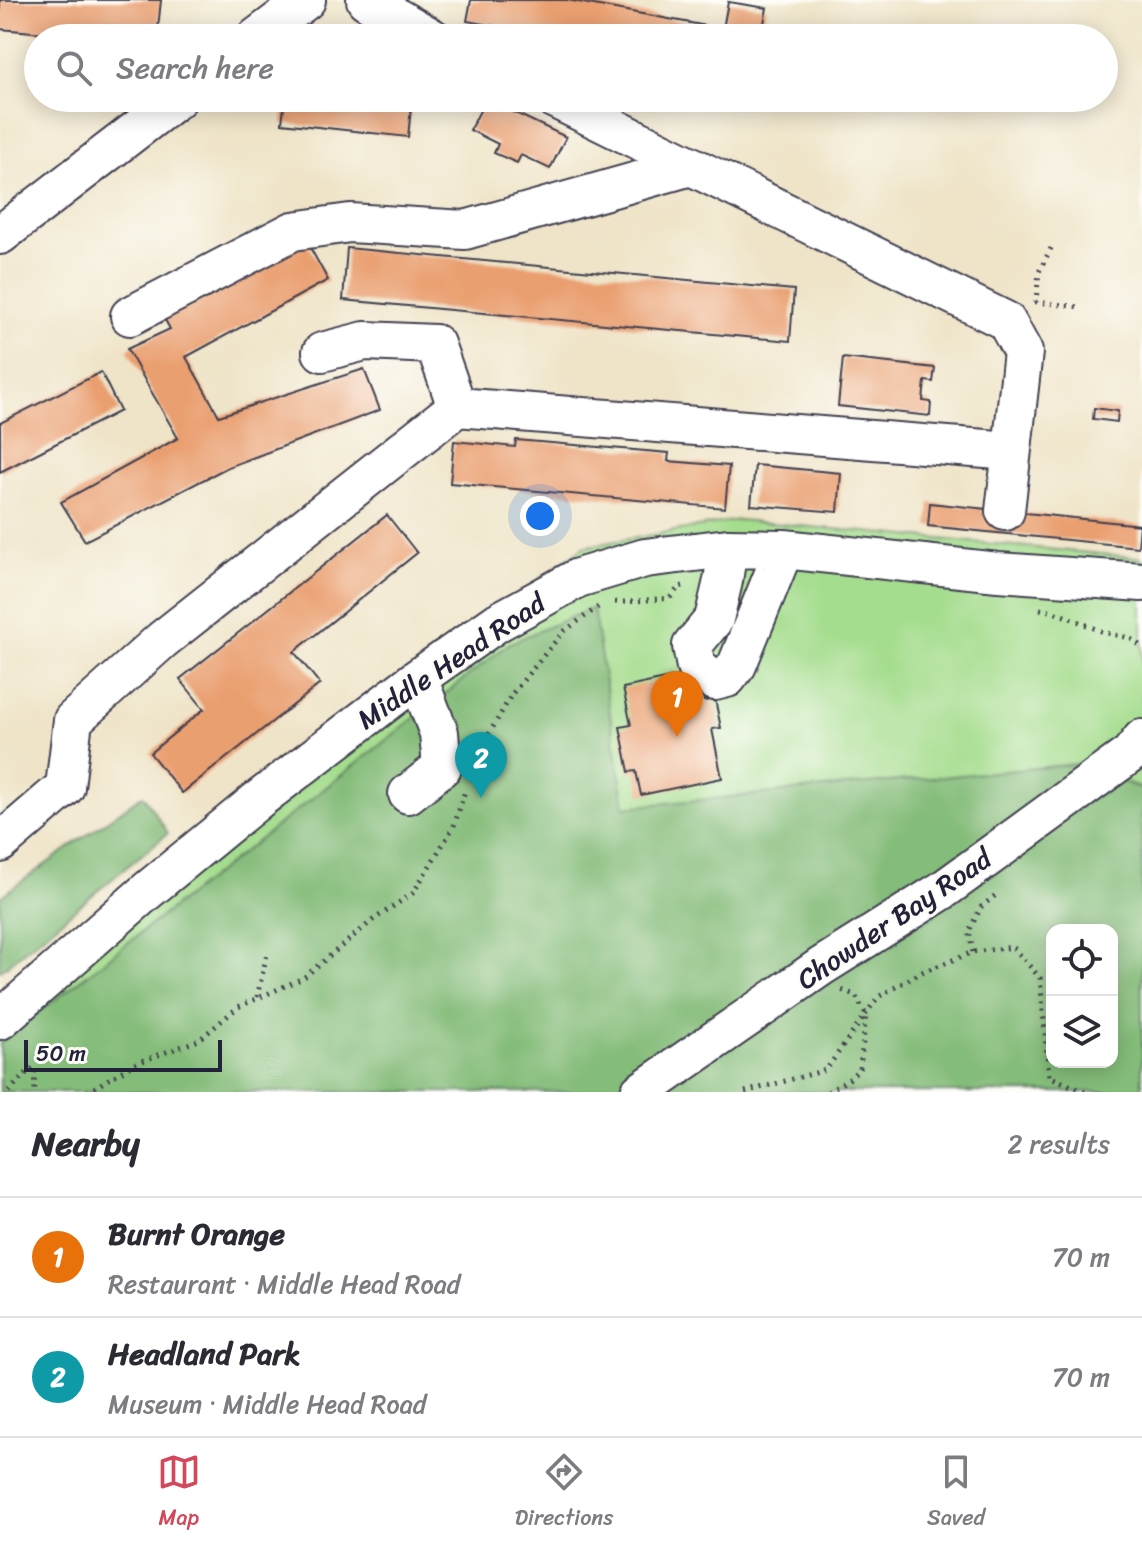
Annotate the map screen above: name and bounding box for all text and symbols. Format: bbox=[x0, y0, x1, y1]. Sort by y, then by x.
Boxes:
search box bbox=[24, 24, 1118, 112]
text: Search here bbox=[116, 41, 274, 95]
icon: search bbox=[52, 46, 96, 90]
your location bbox=[520, 496, 560, 536]
street label: Middle Head Road bbox=[346, 578, 557, 743]
pin: 1 bbox=[651, 671, 703, 737]
pin: 2 bbox=[455, 732, 507, 798]
street label: Chowder Bay Road bbox=[786, 834, 1004, 1003]
map controls bbox=[1046, 924, 1118, 1068]
button: locate bbox=[1046, 924, 1118, 996]
button: layers bbox=[1046, 996, 1118, 1068]
text: 50 m bbox=[36, 1034, 86, 1073]
scale bar bbox=[24, 1036, 222, 1072]
text: Nearby bbox=[32, 1114, 140, 1174]
text: 2 results bbox=[1008, 1121, 1110, 1167]
text: Burnt Orange bbox=[108, 1207, 285, 1261]
text: 1 bbox=[52, 1234, 64, 1280]
text: 70 m bbox=[1052, 1234, 1110, 1280]
text: Restaurant · Middle Head Road bbox=[108, 1261, 461, 1307]
text: Headland Park bbox=[108, 1327, 301, 1381]
text: 2 bbox=[50, 1354, 66, 1400]
text: 70 m bbox=[1052, 1354, 1110, 1400]
text: Museum · Middle Head Road bbox=[108, 1381, 426, 1427]
tab: Map bbox=[157, 1450, 201, 1537]
tab: Directions bbox=[515, 1450, 613, 1537]
tab: Saved bbox=[927, 1450, 985, 1537]

